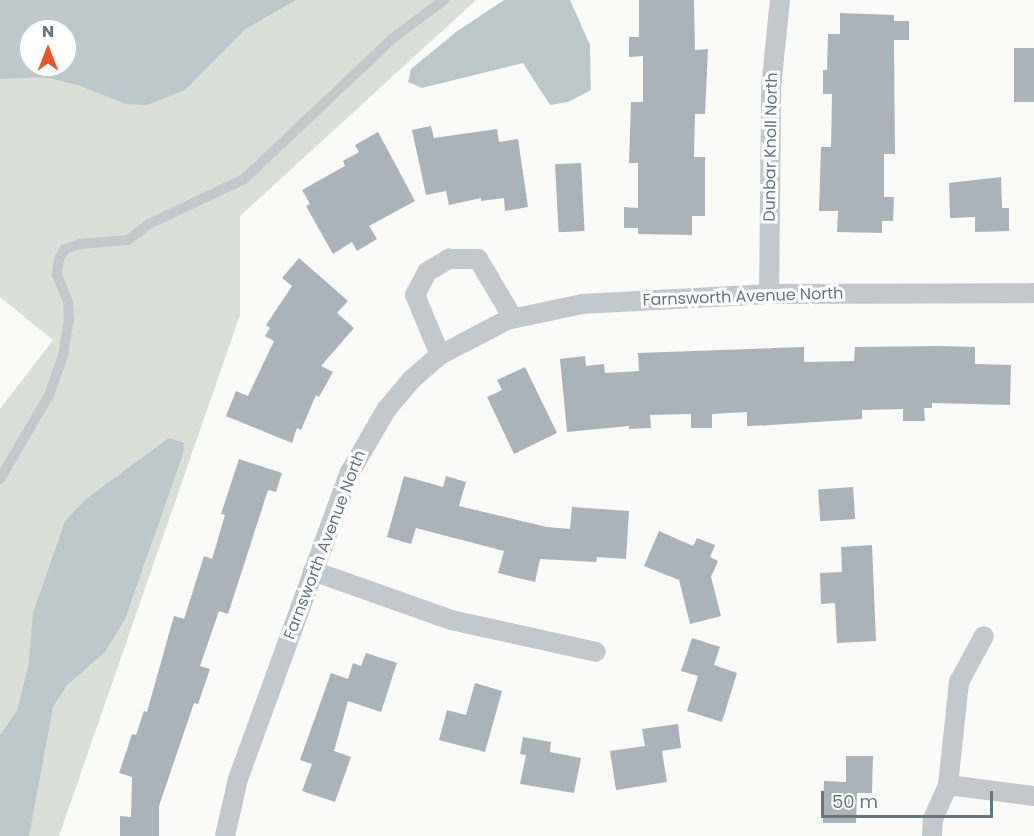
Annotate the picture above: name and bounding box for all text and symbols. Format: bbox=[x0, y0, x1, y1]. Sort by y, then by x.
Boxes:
north arrow bbox=[18, 18, 78, 78]
text: N bbox=[42, 20, 54, 43]
street label: Dunbar Knoll North bbox=[760, 72, 782, 222]
street label: Farnsworth Avenue North bbox=[642, 284, 844, 310]
street label: Farnsworth Avenue North bbox=[280, 448, 370, 642]
scale bar bbox=[824, 779, 996, 817]
text: 50 m bbox=[832, 789, 878, 814]

